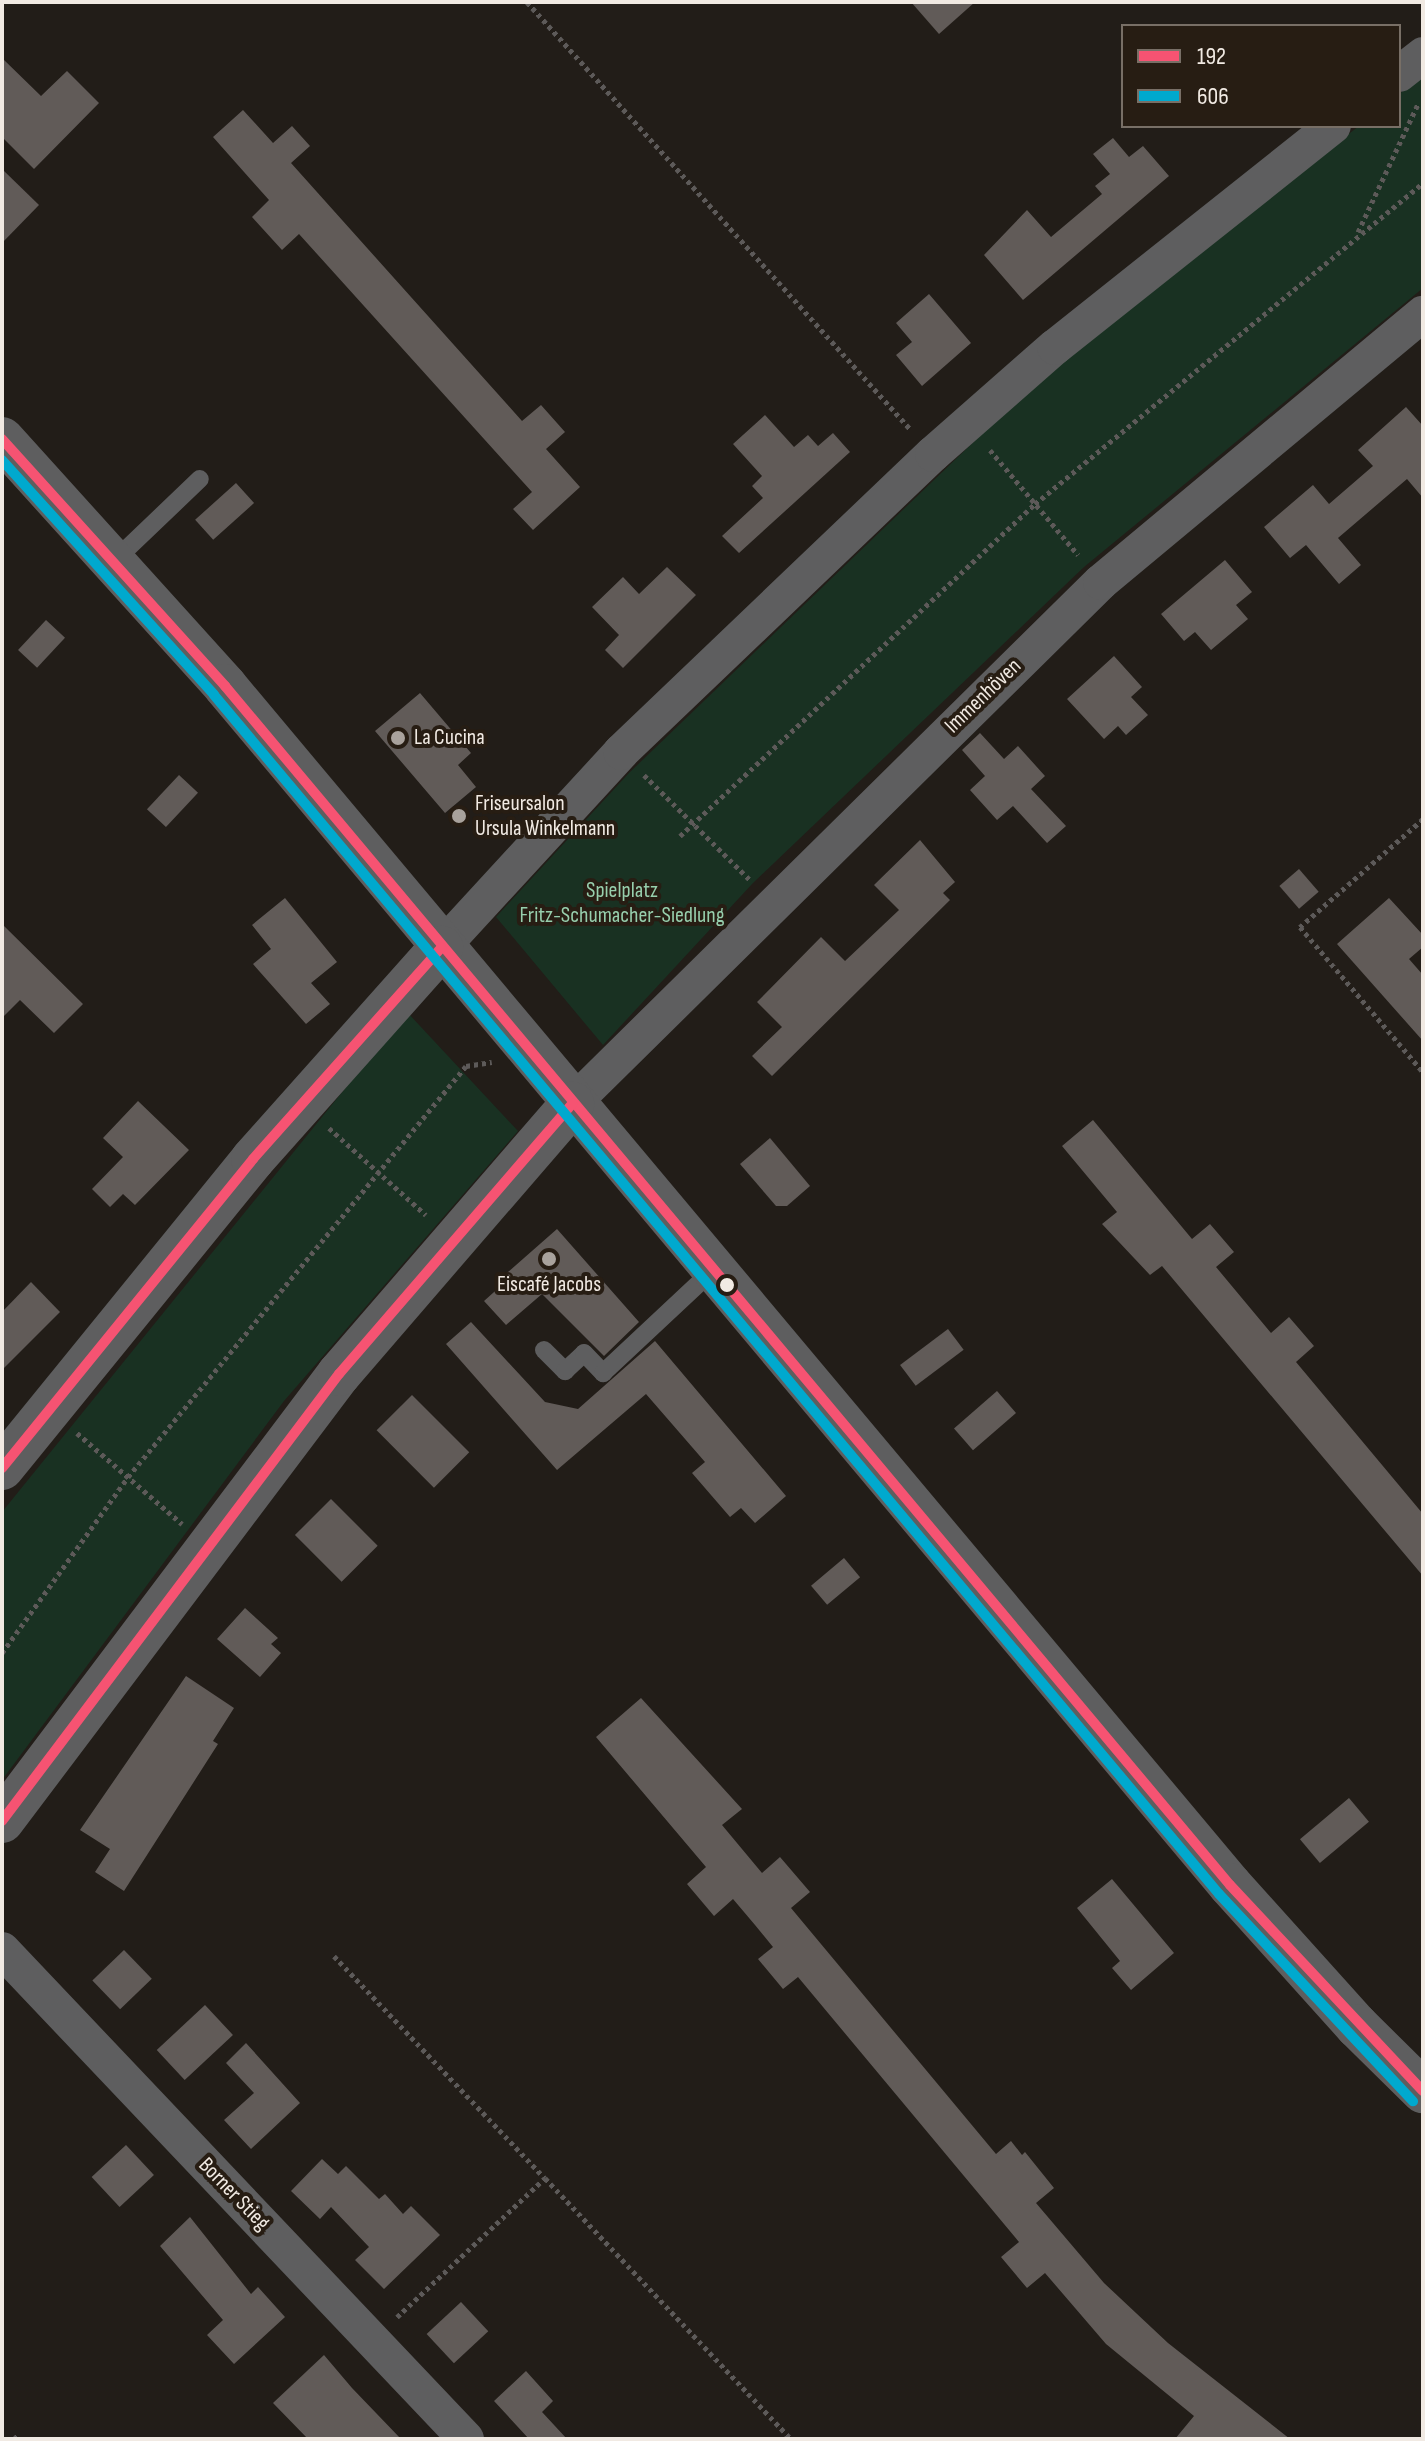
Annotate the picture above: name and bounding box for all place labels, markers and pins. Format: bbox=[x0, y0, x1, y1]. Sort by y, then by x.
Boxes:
place label: La Cucina bbox=[414, 725, 485, 751]
marker: La Cucina bbox=[389, 729, 407, 747]
place label: Friseursalon Ursula Winkelmann bbox=[475, 790, 615, 842]
marker: Friseursalon Ursula Winkelmann bbox=[450, 807, 468, 825]
marker: Eiscafé Jacobs bbox=[540, 1250, 558, 1268]
place label: Eiscafé Jacobs bbox=[497, 1272, 601, 1298]
unlabelled marker bbox=[719, 1277, 735, 1293]

